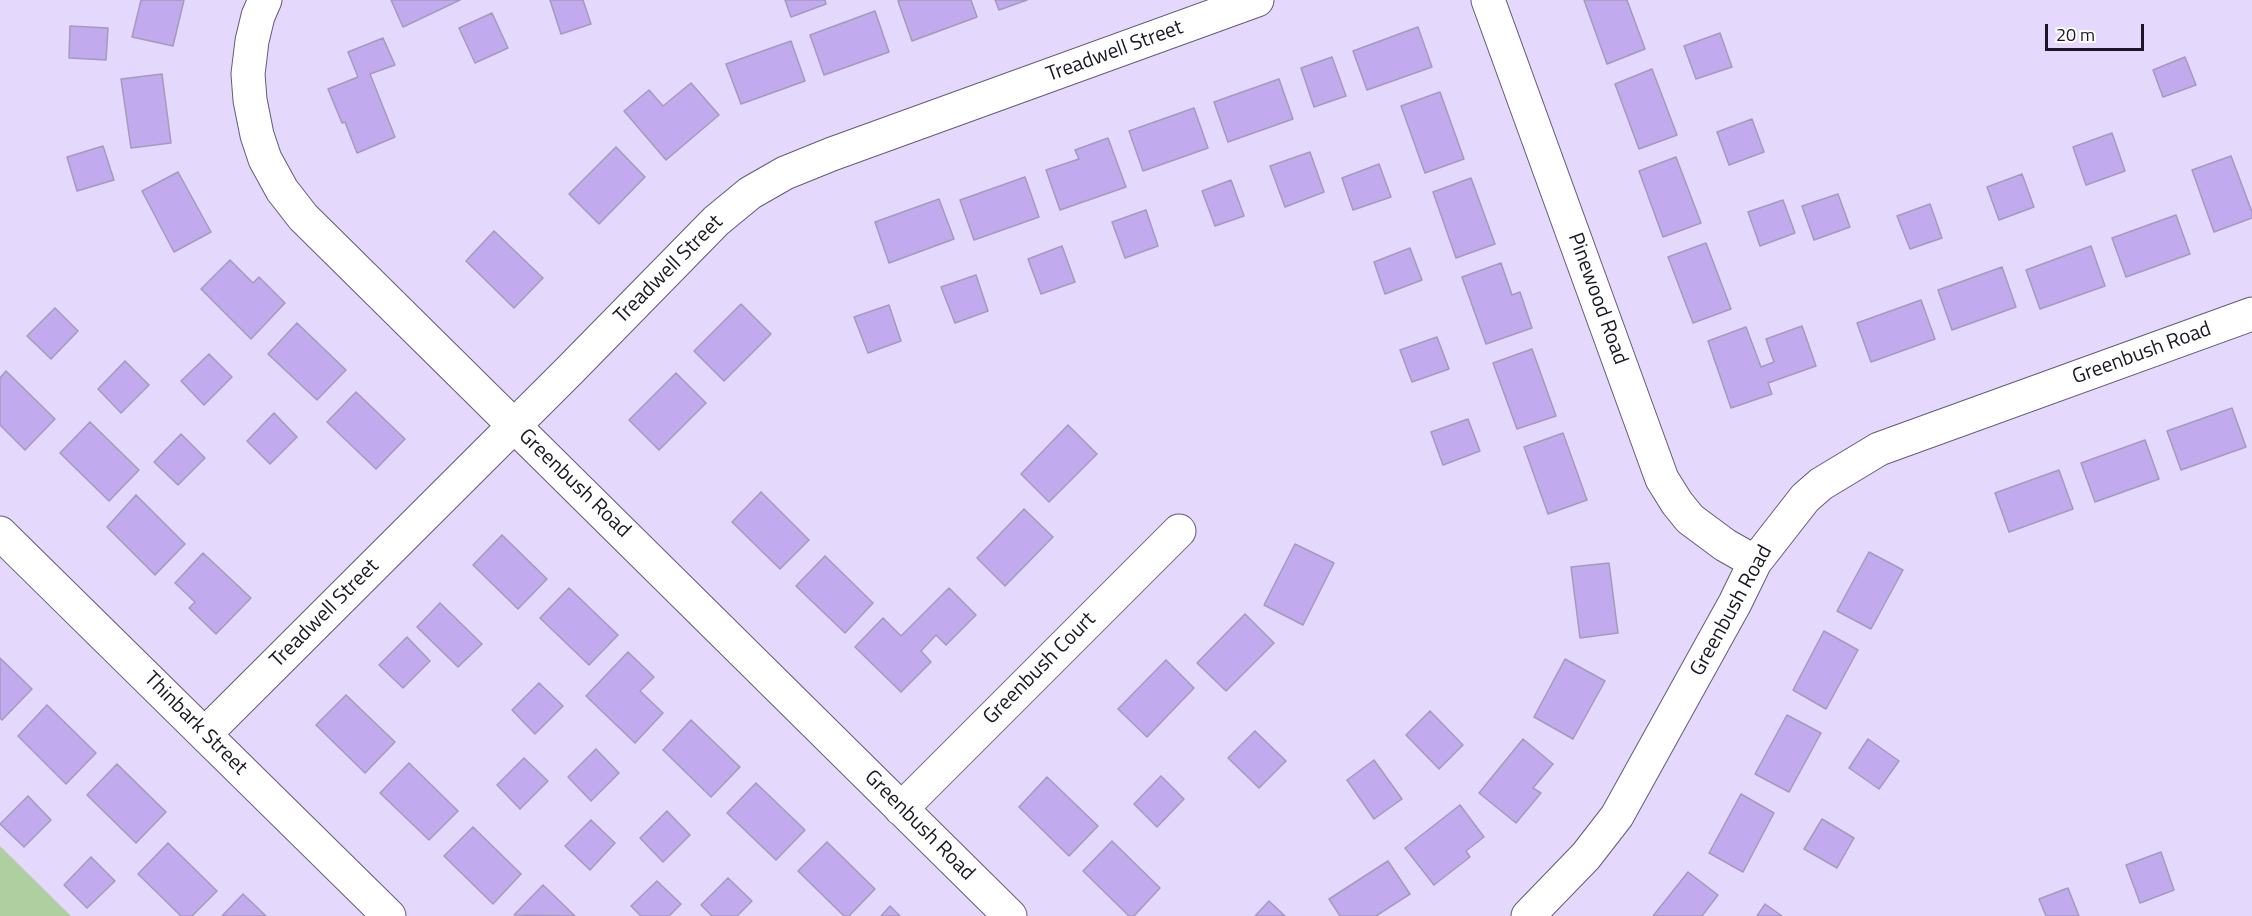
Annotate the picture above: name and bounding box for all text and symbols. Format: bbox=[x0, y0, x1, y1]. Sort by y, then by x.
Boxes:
scale bar bbox=[2048, 12, 2147, 50]
street label: Treadwell Street bbox=[1043, 16, 1187, 88]
text: 20 m bbox=[2056, 21, 2095, 48]
street label: Treadwell Street bbox=[609, 210, 729, 330]
street label: Pinewood Road bbox=[1562, 230, 1632, 368]
street label: Greenbush Road bbox=[2069, 317, 2215, 391]
street label: Greenbush Road bbox=[513, 424, 635, 544]
street label: Greenbush Road bbox=[1686, 541, 1778, 681]
street label: Treadwell Street bbox=[265, 554, 385, 674]
street label: Greenbush Court bbox=[979, 608, 1101, 730]
street label: Thinbark Street bbox=[138, 667, 252, 781]
street label: Greenbush Road bbox=[859, 766, 979, 886]

